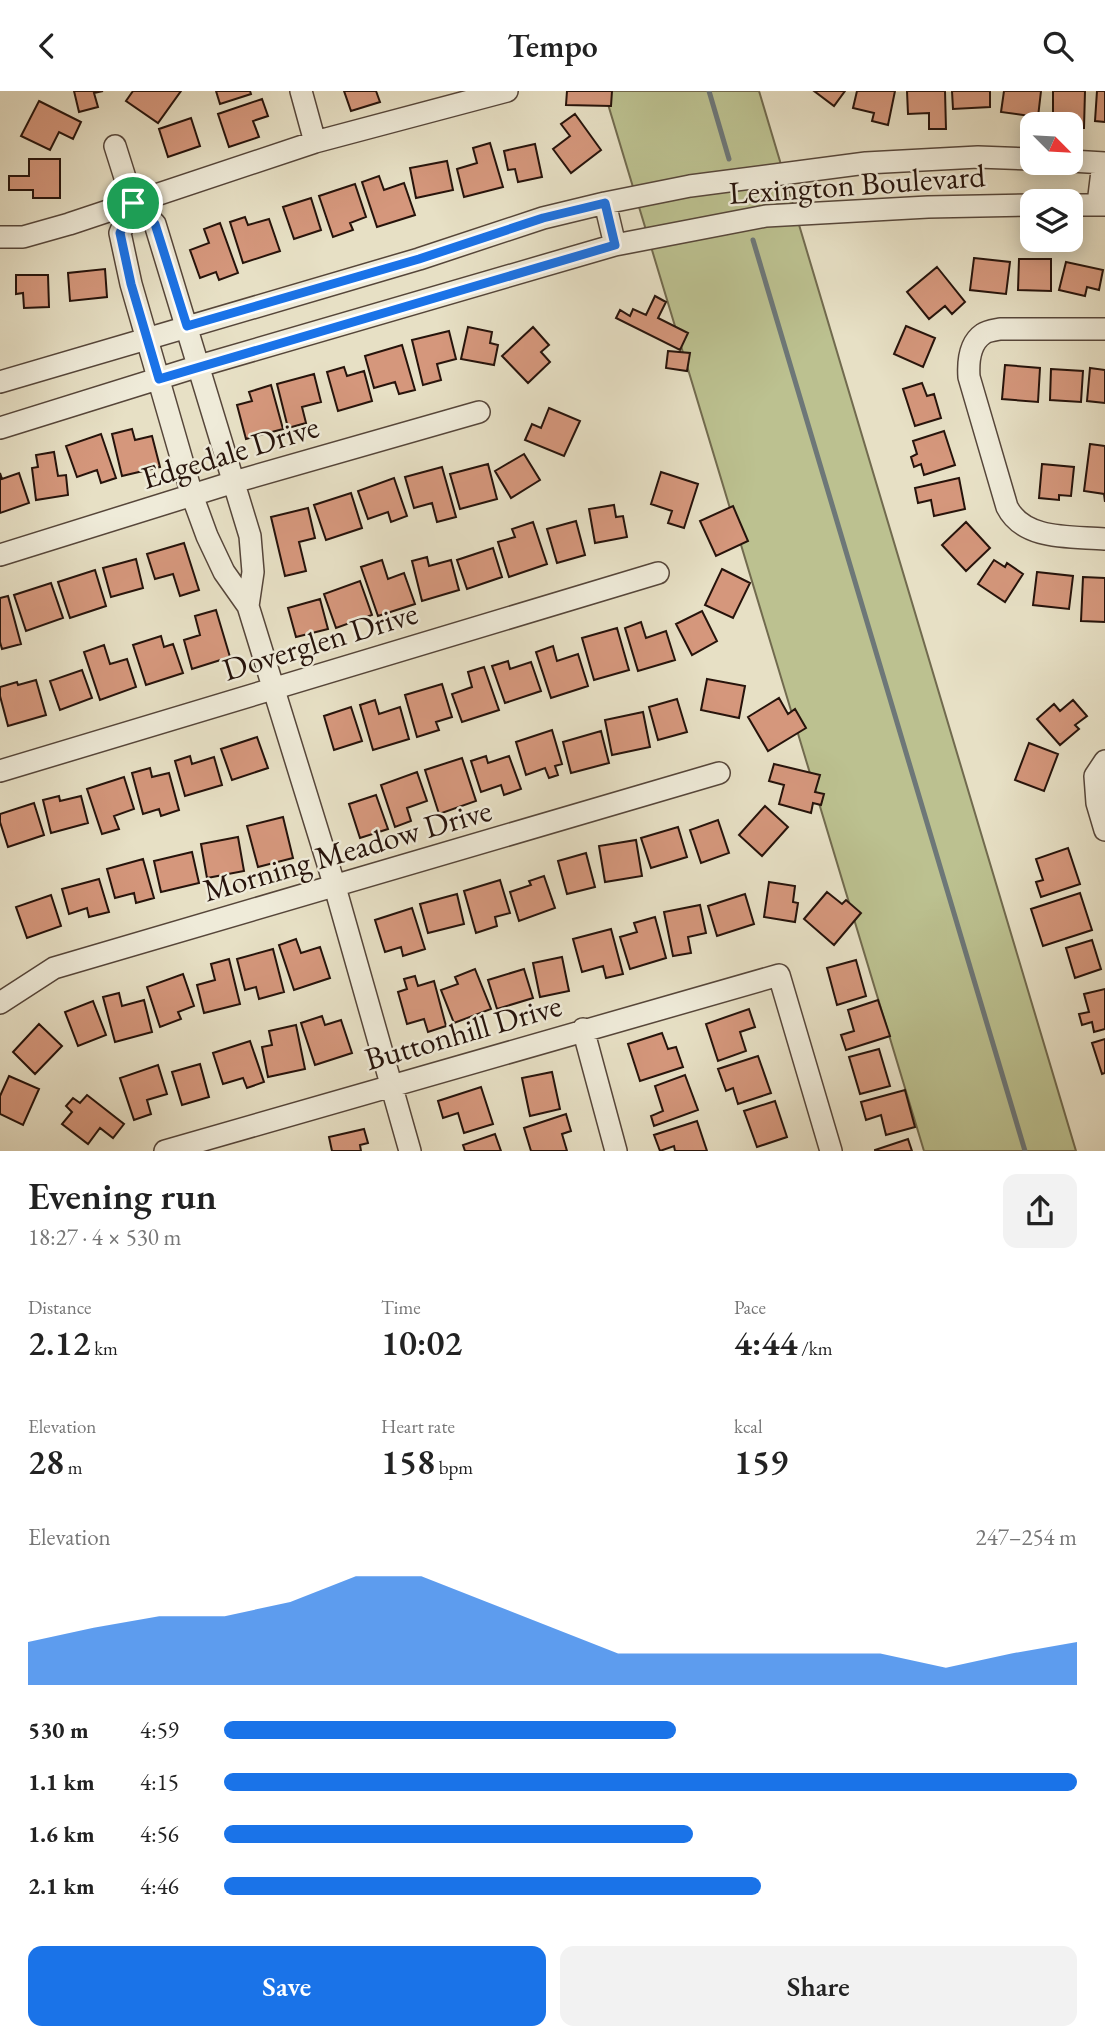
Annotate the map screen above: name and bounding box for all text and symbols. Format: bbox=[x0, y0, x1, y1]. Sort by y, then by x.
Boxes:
text: Tempo bbox=[507, 25, 598, 67]
icon: back bbox=[28, 27, 66, 65]
icon: search bbox=[1039, 27, 1077, 65]
north arrow bbox=[1020, 112, 1083, 175]
map controls bbox=[1020, 112, 1083, 252]
street label: Lexington Boulevard bbox=[727, 154, 988, 214]
pin bbox=[103, 173, 163, 233]
icon: arrive bbox=[114, 184, 152, 222]
button: layers bbox=[1020, 189, 1083, 252]
street label: Edgedale Drive bbox=[136, 405, 324, 499]
street label: Doverglen Drive bbox=[217, 591, 423, 691]
street label: Morning Meadow Drive bbox=[198, 789, 496, 911]
street label: Buttonhill Drive bbox=[360, 984, 566, 1080]
text: Evening run bbox=[28, 1171, 217, 1220]
button: share bbox=[1003, 1174, 1077, 1248]
text: 18:27 · 4 × 530 m bbox=[28, 1222, 181, 1252]
text: Distance bbox=[28, 1295, 91, 1320]
text: Time bbox=[381, 1295, 421, 1320]
text: Pace bbox=[734, 1295, 766, 1320]
text: 2.12 bbox=[28, 1320, 90, 1365]
text: 10:02 bbox=[381, 1320, 462, 1365]
text: 4:44 bbox=[734, 1320, 797, 1365]
text: km bbox=[90, 1336, 118, 1361]
text: /km bbox=[797, 1336, 832, 1361]
text: Elevation bbox=[28, 1414, 96, 1439]
text: Heart rate bbox=[381, 1414, 455, 1439]
text: kcal bbox=[734, 1414, 763, 1439]
text: 28 bbox=[28, 1439, 64, 1484]
text: 158 bbox=[381, 1439, 435, 1484]
text: 159 bbox=[734, 1439, 788, 1484]
text: m bbox=[64, 1455, 83, 1480]
text: bpm bbox=[435, 1455, 473, 1480]
text: Elevation bbox=[28, 1522, 111, 1552]
text: 247–254 m bbox=[976, 1522, 1077, 1552]
text: 530 m bbox=[28, 1715, 89, 1745]
text: 4:59 bbox=[140, 1715, 179, 1745]
text: 1.1 km bbox=[28, 1767, 95, 1797]
text: 4:15 bbox=[140, 1767, 179, 1797]
text: 1.6 km bbox=[28, 1819, 95, 1849]
text: 4:56 bbox=[140, 1819, 179, 1849]
text: 2.1 km bbox=[28, 1871, 95, 1901]
text: 4:46 bbox=[140, 1871, 179, 1901]
button: Save bbox=[28, 1946, 546, 2026]
button: Share bbox=[560, 1946, 1077, 2026]

